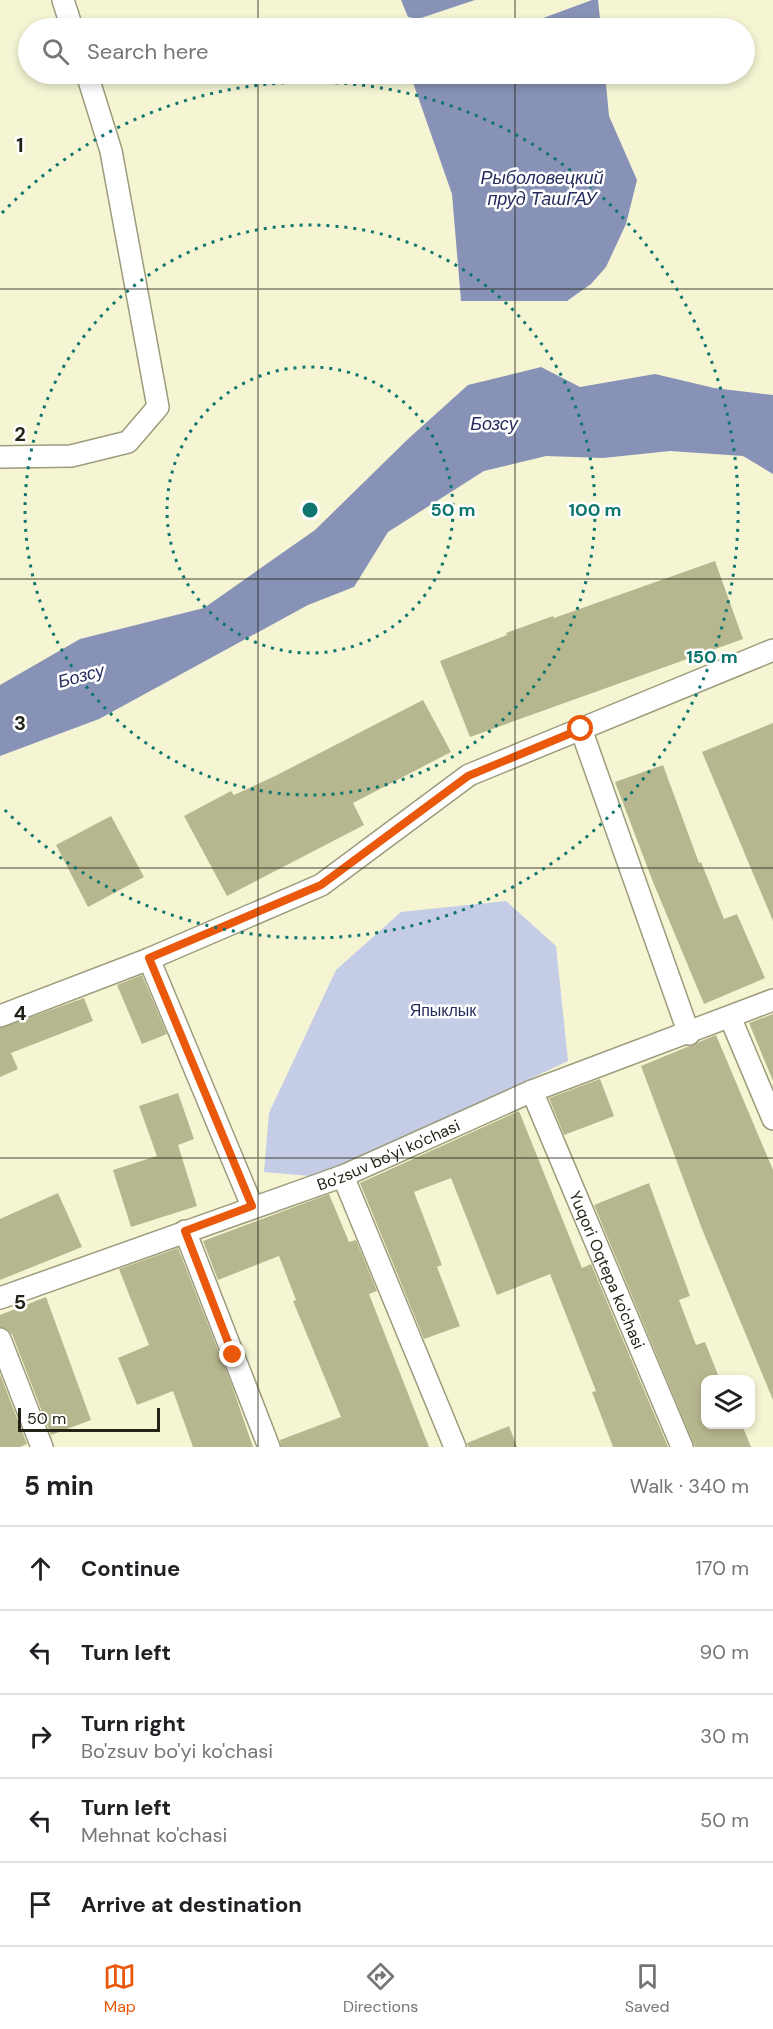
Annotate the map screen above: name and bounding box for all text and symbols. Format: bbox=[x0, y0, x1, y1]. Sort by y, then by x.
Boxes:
search box bbox=[18, 18, 755, 84]
icon: search bbox=[39, 35, 72, 68]
text: Search here bbox=[87, 37, 208, 66]
text: 1 bbox=[16, 132, 24, 158]
water label: Рыболовецкий пруд ТашГАУ bbox=[481, 166, 603, 211]
water label: Бозсу bbox=[470, 412, 519, 436]
text: 2 bbox=[14, 421, 26, 447]
text: 50 m bbox=[430, 498, 476, 522]
text: 100 m bbox=[568, 498, 622, 522]
centre of rings bbox=[300, 500, 320, 520]
text: 150 m bbox=[686, 645, 738, 669]
water label: Бозсу bbox=[55, 658, 108, 694]
text: 3 bbox=[14, 710, 26, 736]
route start bbox=[567, 715, 593, 741]
text: 4 bbox=[14, 1000, 27, 1026]
park label: Япыклык bbox=[410, 1000, 477, 1021]
street label: Bo'zsuv bo'yi ko'chasi bbox=[314, 1114, 463, 1195]
street label: Yuqori Oqtepa ko'chasi bbox=[565, 1188, 650, 1352]
text: 5 bbox=[14, 1289, 26, 1315]
route end bbox=[219, 1341, 245, 1367]
map controls bbox=[701, 1375, 755, 1429]
button: layers bbox=[701, 1375, 755, 1429]
scale bar bbox=[18, 1405, 160, 1432]
text: 50 m bbox=[27, 1408, 66, 1429]
text: 5 min bbox=[24, 1469, 94, 1503]
text: Walk · 340 m bbox=[630, 1473, 749, 1499]
icon: ahead bbox=[24, 1552, 57, 1585]
text: Continue bbox=[81, 1554, 180, 1583]
text: 170 m bbox=[696, 1555, 749, 1581]
icon: left bbox=[24, 1636, 57, 1669]
text: Turn left bbox=[81, 1638, 171, 1667]
text: 90 m bbox=[700, 1639, 749, 1665]
text: Turn right bbox=[81, 1709, 186, 1738]
icon: right bbox=[24, 1720, 57, 1753]
text: 30 m bbox=[700, 1723, 749, 1749]
text: Bo'zsuv bo'yi ko'chasi bbox=[81, 1738, 273, 1764]
text: Turn left bbox=[81, 1793, 171, 1822]
icon: left bbox=[24, 1804, 57, 1837]
text: 50 m bbox=[700, 1807, 749, 1833]
text: Mehnat ko'chasi bbox=[81, 1822, 227, 1848]
icon: arrive bbox=[24, 1888, 57, 1921]
text: Arrive at destination bbox=[81, 1890, 302, 1919]
tab: Map bbox=[103, 1960, 136, 2017]
tab: Directions bbox=[343, 1960, 418, 2017]
tab: Saved bbox=[625, 1960, 670, 2017]

